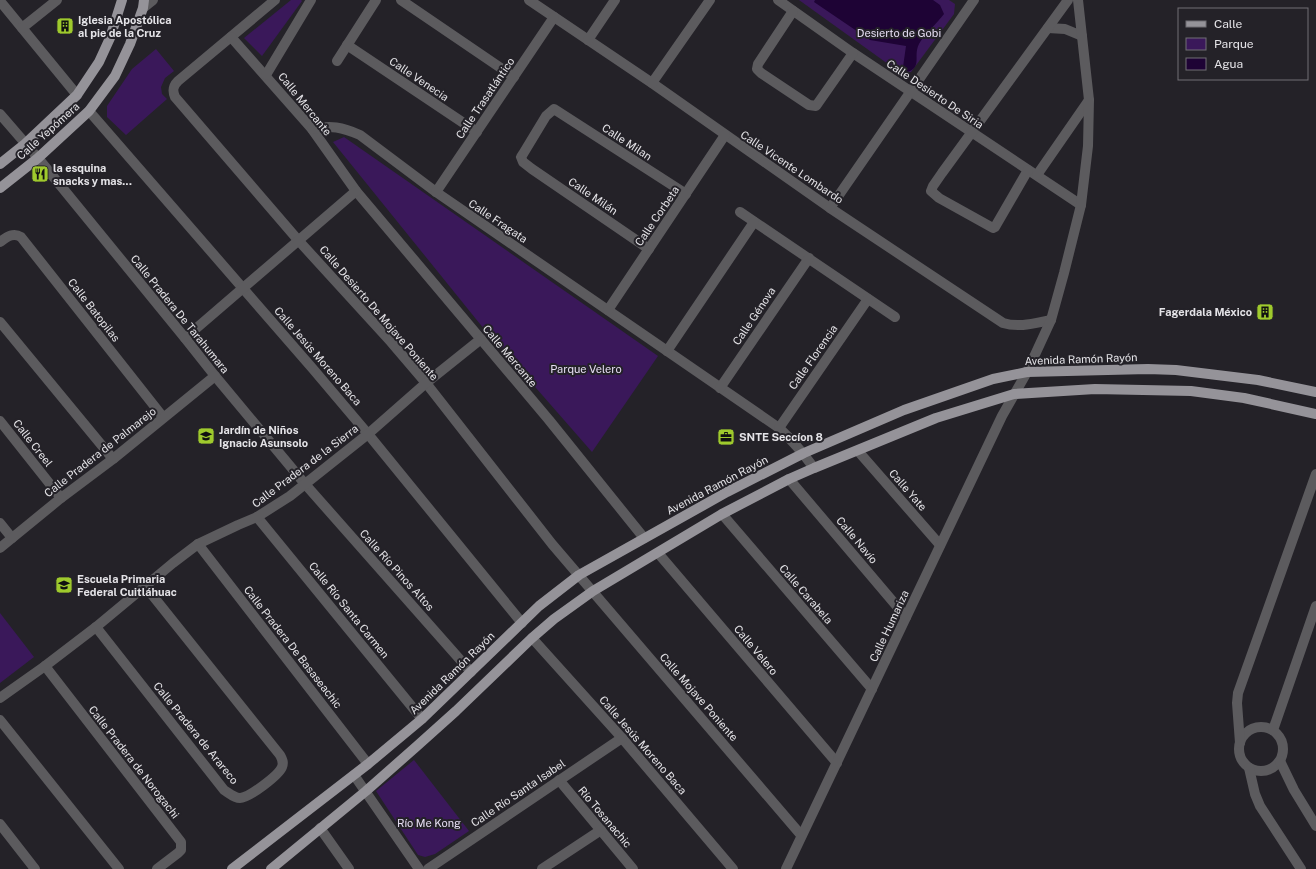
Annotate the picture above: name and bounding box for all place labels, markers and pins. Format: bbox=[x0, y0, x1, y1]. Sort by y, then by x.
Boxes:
place label: Iglesia Apostólica al pie de la Cruz bbox=[78, 14, 172, 39]
building icon: Iglesia Apostólica al pie de la Cruz bbox=[55, 16, 75, 36]
place label: la esquina snacks y mas... bbox=[53, 162, 132, 187]
restaurant icon: la esquina snacks y mas... bbox=[30, 164, 50, 184]
building icon: Fagerdala México bbox=[1255, 302, 1275, 322]
place label: Fagerdala México bbox=[1159, 306, 1252, 318]
place label: Jardín de Niños Ignacio Asunsolo bbox=[219, 424, 308, 449]
school or university icon: Jardín de Niños Ignacio Asunsolo bbox=[196, 426, 216, 446]
office icon: SNTE Seccíon 8 bbox=[716, 427, 736, 447]
place label: SNTE Seccíon 8 bbox=[739, 431, 823, 443]
place label: Escuela Primaria Federal Cuitláhuac bbox=[77, 573, 177, 598]
school or university icon: Escuela Primaria Federal Cuitláhuac bbox=[54, 575, 74, 595]

